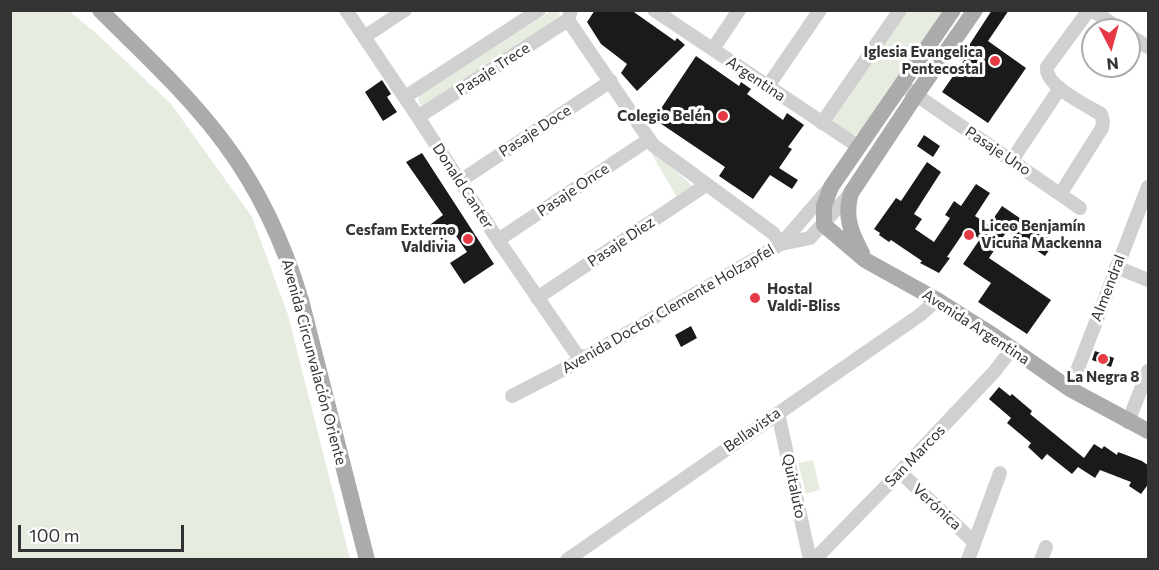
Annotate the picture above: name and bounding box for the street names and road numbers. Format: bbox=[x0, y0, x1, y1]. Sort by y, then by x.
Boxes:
street label: Pasaje Trece bbox=[453, 39, 533, 99]
street label: Argentina bbox=[723, 53, 789, 105]
street label: Pasaje Doce bbox=[496, 101, 574, 161]
street label: Pasaje Uno bbox=[962, 123, 1034, 179]
street label: Donald Canter bbox=[429, 140, 497, 232]
street label: Pasaje Once bbox=[534, 159, 612, 221]
street label: Pasaje Diez bbox=[584, 213, 658, 271]
street label: Avenida Doctor Clemente Holzapfel bbox=[559, 241, 777, 377]
street label: Almendral bbox=[1087, 252, 1129, 324]
street label: Avenida Circunvalación Oriente bbox=[278, 257, 350, 467]
street label: Avenida Argentina bbox=[919, 286, 1033, 368]
street label: Bellavista bbox=[720, 404, 784, 456]
street label: San Marcos bbox=[881, 421, 949, 491]
street label: Quitaluto bbox=[778, 452, 810, 520]
street label: Verónica bbox=[909, 480, 965, 534]

